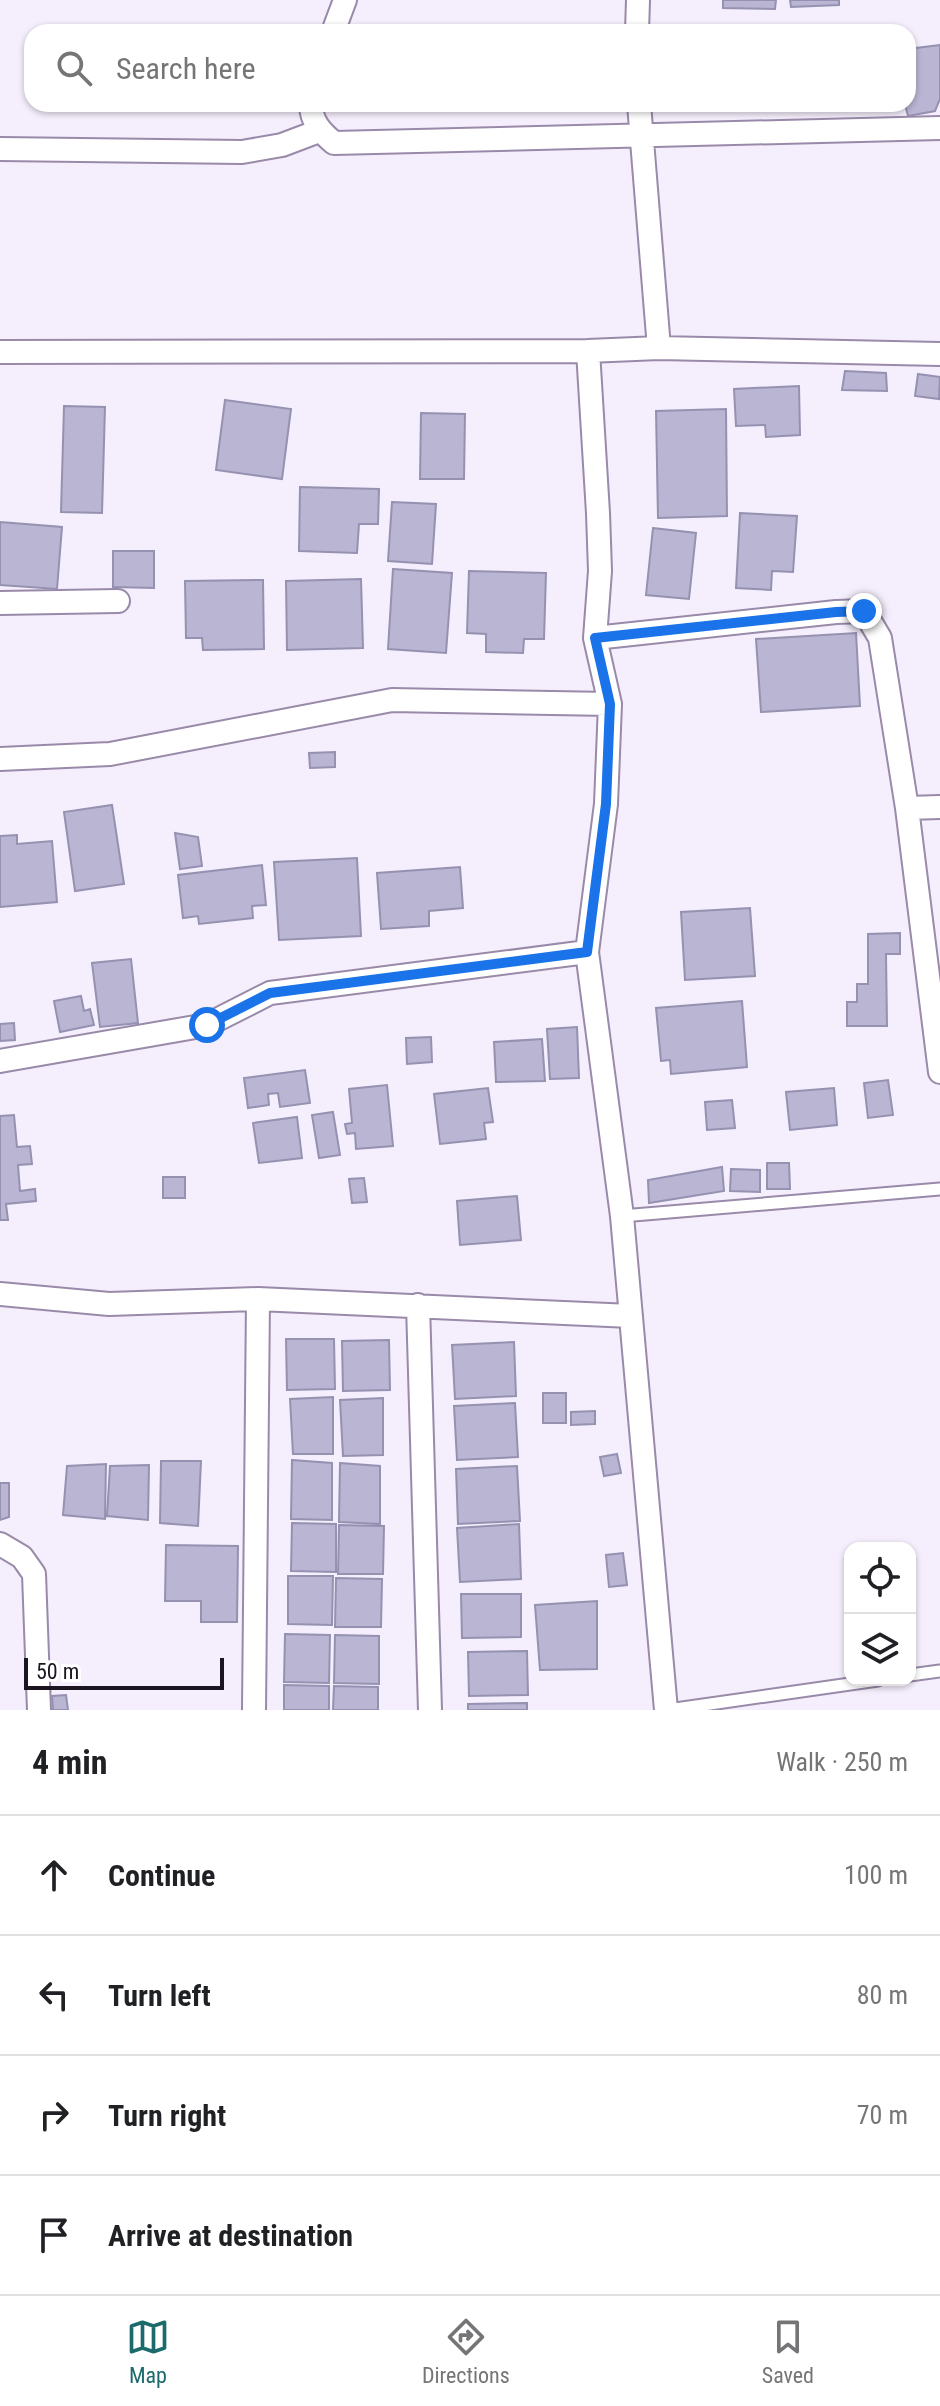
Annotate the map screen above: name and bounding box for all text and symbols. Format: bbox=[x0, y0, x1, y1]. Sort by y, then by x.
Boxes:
search box bbox=[24, 24, 916, 112]
icon: search bbox=[52, 46, 96, 90]
text: Search here bbox=[116, 51, 256, 86]
route end bbox=[846, 593, 882, 629]
route start bbox=[189, 1007, 225, 1043]
map controls bbox=[844, 1542, 916, 1686]
button: locate bbox=[844, 1542, 916, 1614]
button: layers bbox=[844, 1614, 916, 1686]
scale bar bbox=[24, 1654, 224, 1690]
text: 50 m bbox=[36, 1659, 79, 1684]
text: 4 min bbox=[32, 1742, 108, 1782]
text: Walk · 250 m bbox=[776, 1747, 908, 1777]
icon: ahead bbox=[32, 1853, 76, 1897]
text: Continue bbox=[108, 1858, 215, 1893]
text: 100 m bbox=[844, 1860, 908, 1890]
icon: left bbox=[32, 1973, 76, 2017]
text: Turn left bbox=[108, 1978, 211, 2013]
text: 80 m bbox=[857, 1980, 908, 2010]
icon: right bbox=[32, 2093, 76, 2137]
text: Turn right bbox=[108, 2098, 226, 2133]
text: 70 m bbox=[857, 2100, 908, 2130]
icon: arrive bbox=[32, 2213, 76, 2257]
text: Arrive at destination bbox=[108, 2218, 353, 2253]
tab: Map bbox=[126, 2315, 170, 2388]
tab: Directions bbox=[422, 2315, 510, 2388]
tab: Saved bbox=[762, 2315, 814, 2388]

